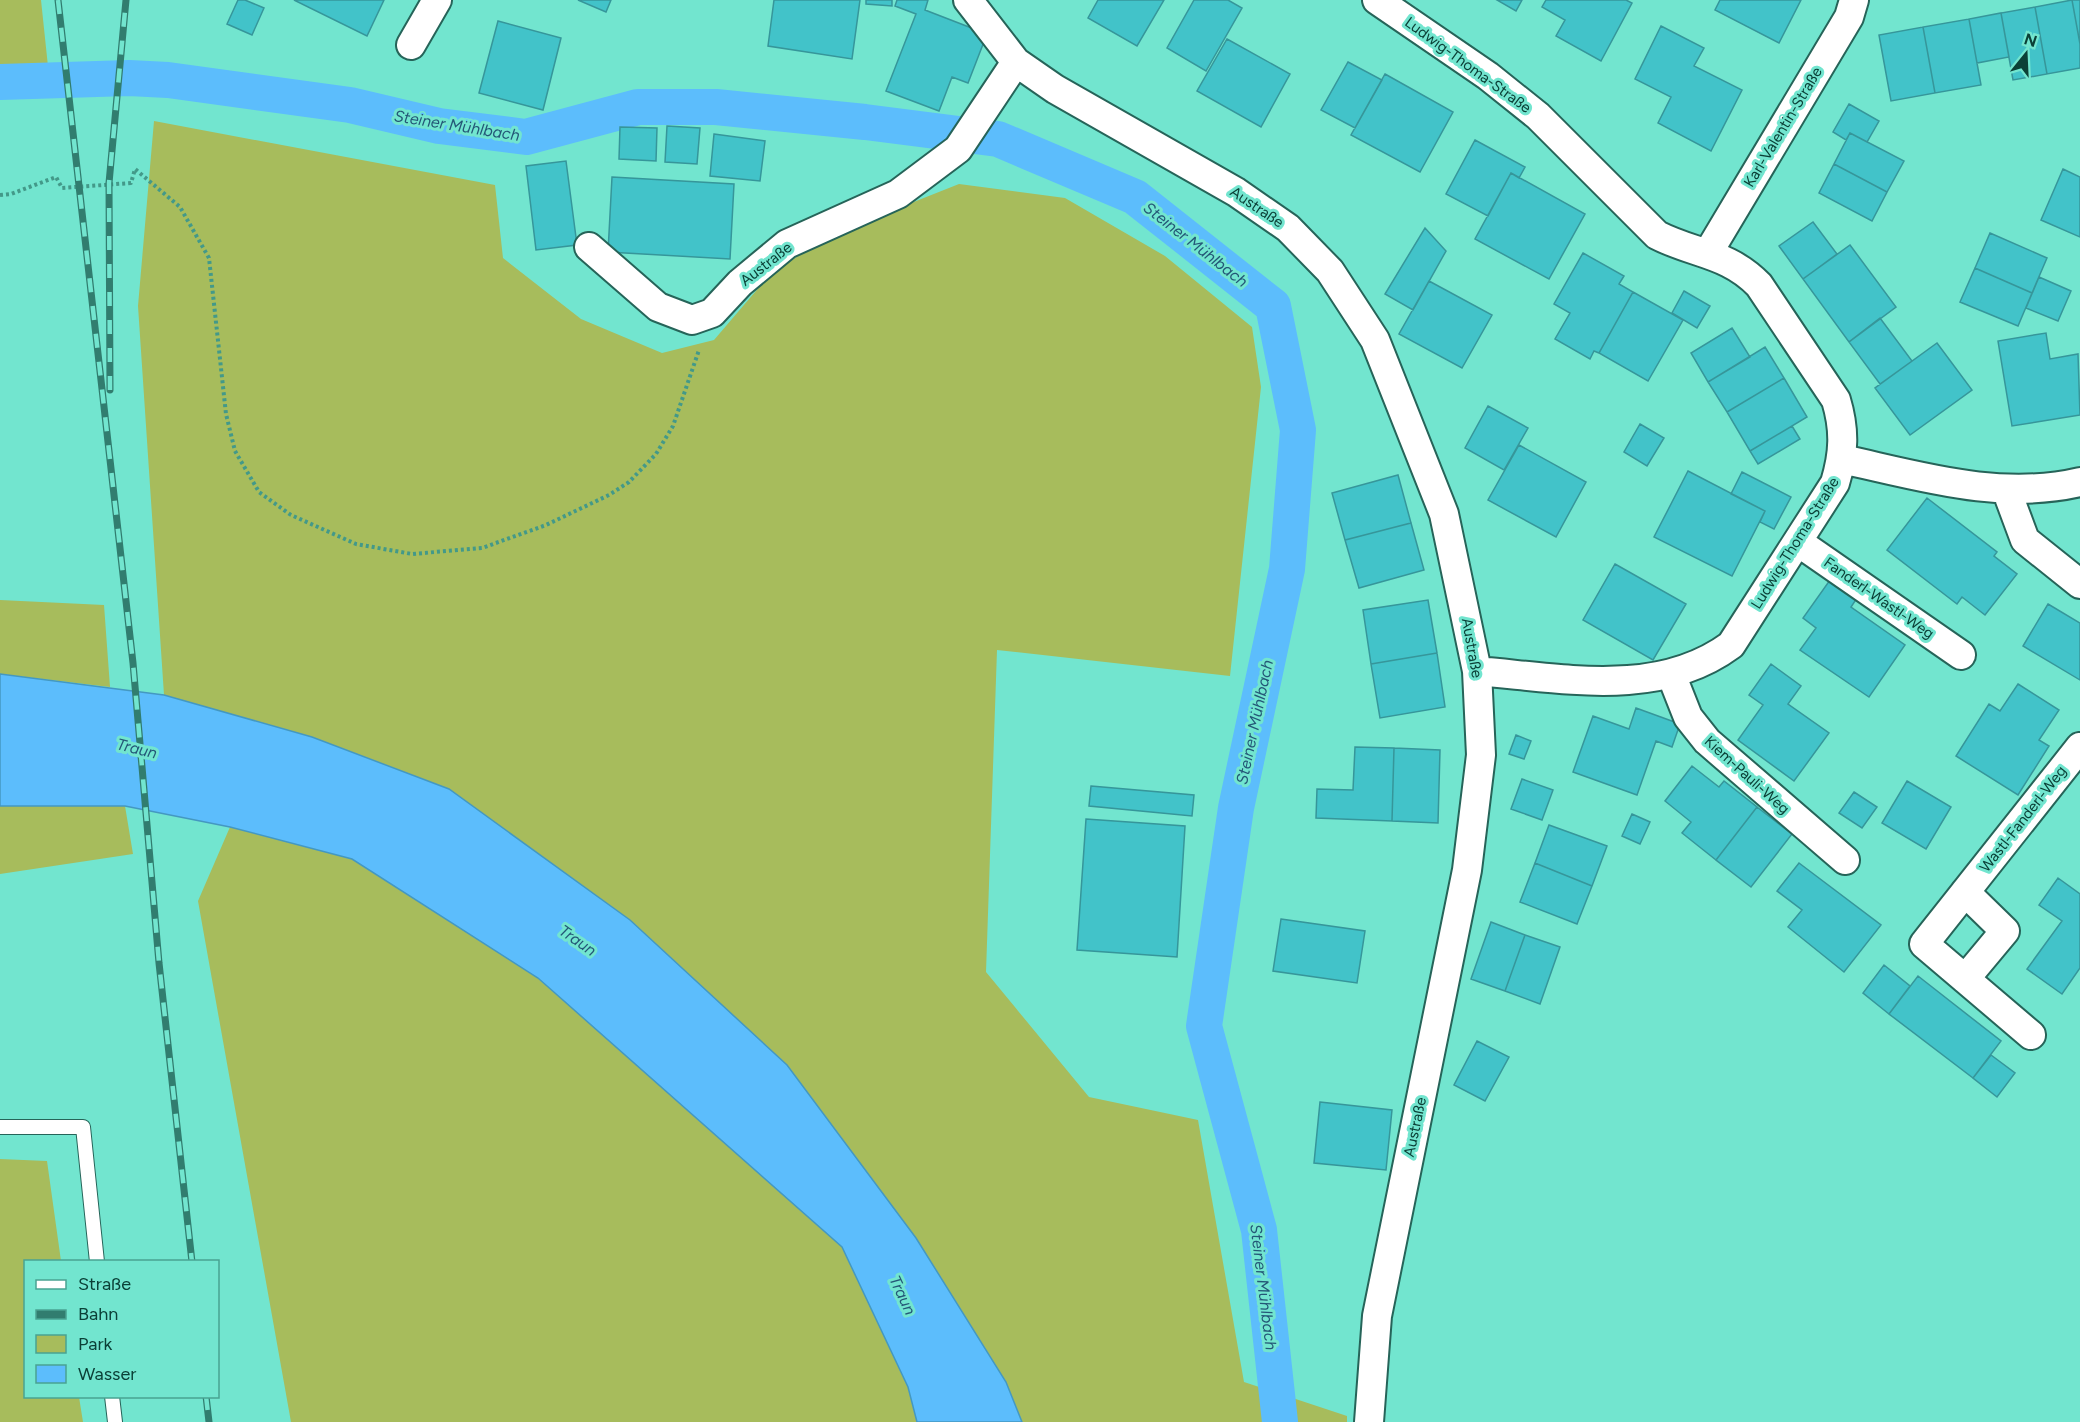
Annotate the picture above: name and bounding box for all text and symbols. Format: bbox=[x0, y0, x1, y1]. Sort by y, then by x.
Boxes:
street label: Ludwig-Thoma-Straße bbox=[1401, 13, 1535, 117]
north arrow bbox=[1996, 24, 2056, 84]
text: N bbox=[2022, 29, 2039, 51]
street label: Karl-Valentin-Straße bbox=[1740, 64, 1826, 190]
water label: Steiner Mühlbach bbox=[393, 106, 521, 145]
street label: Austraße bbox=[1227, 183, 1287, 231]
water label: Steiner Mühlbach bbox=[1140, 198, 1252, 291]
street label: Austraße bbox=[737, 238, 795, 290]
street label: Ludwig-Thoma-Straße bbox=[1747, 474, 1843, 612]
street label: Fanderl-Wastl-Weg bbox=[1821, 553, 1937, 643]
street label: Austraße bbox=[1458, 617, 1486, 679]
water label: Steiner Mühlbach bbox=[1232, 658, 1277, 786]
street label: Kiem-Pauli-Weg bbox=[1701, 732, 1793, 818]
water label: Traun bbox=[115, 734, 159, 763]
street label: Wastl-Fanderl-Weg bbox=[1976, 762, 2070, 876]
water label: Traun bbox=[556, 921, 600, 960]
street label: Austraße bbox=[1400, 1096, 1430, 1158]
water label: Steiner Mühlbach bbox=[1246, 1223, 1281, 1351]
legend bbox=[24, 1260, 219, 1398]
text: Straße bbox=[78, 1273, 131, 1295]
water label: Traun bbox=[885, 1273, 920, 1318]
text: Bahn bbox=[78, 1303, 118, 1325]
text: Park bbox=[78, 1333, 113, 1355]
text: Wasser bbox=[78, 1363, 136, 1385]

